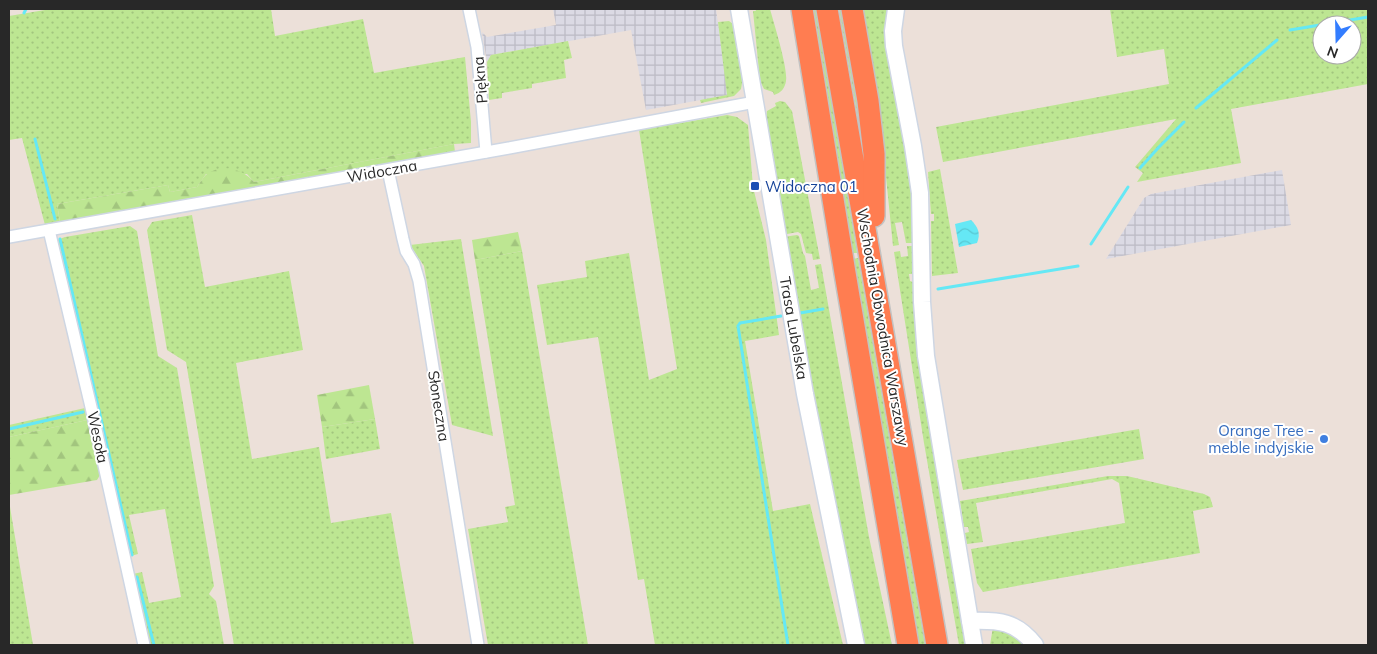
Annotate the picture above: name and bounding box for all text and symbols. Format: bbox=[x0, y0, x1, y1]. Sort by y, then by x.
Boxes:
north arrow bbox=[1312, 15, 1362, 65]
text: N bbox=[1325, 42, 1341, 62]
street label: Piękna bbox=[468, 56, 492, 104]
street label: Widoczna bbox=[345, 155, 419, 187]
place label: Widoczna 01 bbox=[765, 177, 858, 196]
marker: Widoczna 01 bbox=[749, 180, 761, 192]
street label: Wschodnia Obwodnica Warszawy bbox=[853, 207, 913, 447]
street label: Trasa Lubelska bbox=[776, 275, 812, 381]
street label: Słoneczna bbox=[424, 369, 454, 443]
street label: Wesoła bbox=[83, 409, 113, 465]
place label: Orange Tree - meble indyjskie bbox=[1208, 421, 1314, 457]
marker: Orange Tree - meble indyjskie bbox=[1318, 433, 1330, 445]

